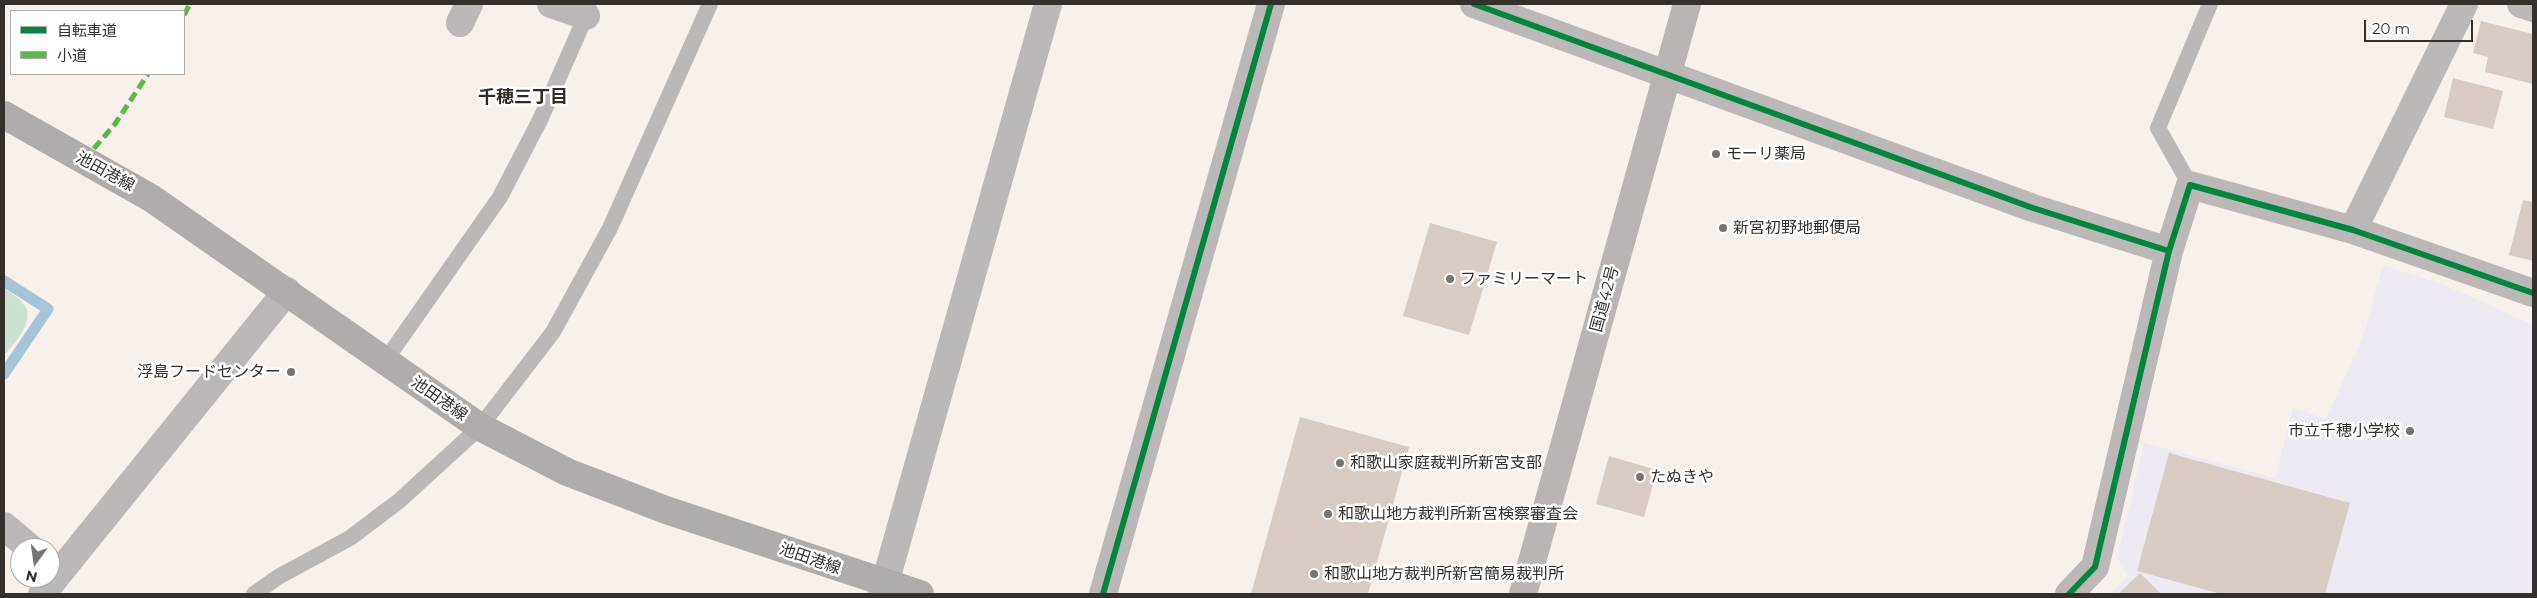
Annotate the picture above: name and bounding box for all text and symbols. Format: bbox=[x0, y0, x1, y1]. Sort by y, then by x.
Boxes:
legend bbox=[10, 10, 185, 75]
scale bar bbox=[2367, 10, 2476, 42]
text: 20 m bbox=[2372, 19, 2410, 38]
text: 自転車道 bbox=[57, 21, 117, 40]
text: 小道 bbox=[57, 46, 87, 65]
district label: 千穂三丁目 bbox=[478, 87, 568, 109]
place label: モーリ薬局 bbox=[1726, 144, 1806, 164]
street label: 池田港線 bbox=[72, 148, 138, 196]
marker: モーリ薬局 bbox=[1710, 148, 1722, 160]
place label: 新宮初野地郵便局 bbox=[1733, 218, 1861, 238]
marker: 新宮初野地郵便局 bbox=[1717, 222, 1729, 234]
street label: 国道42号 bbox=[1587, 264, 1623, 334]
place label: ファミリーマート bbox=[1460, 269, 1588, 289]
marker: ファミリーマート bbox=[1444, 273, 1456, 285]
place label: 浮島フードセンター bbox=[137, 362, 281, 382]
marker: 浮島フードセンター bbox=[285, 366, 297, 378]
street label: 池田港線 bbox=[407, 373, 471, 425]
place label: 市立千穂小学校 bbox=[2288, 421, 2400, 441]
marker: 市立千穂小学校 bbox=[2404, 425, 2416, 437]
place label: 和歌山家庭裁判所新宮支部 bbox=[1350, 453, 1542, 473]
marker: 和歌山家庭裁判所新宮支部 bbox=[1334, 457, 1346, 469]
place label: たぬきや bbox=[1650, 467, 1714, 487]
marker: たぬきや bbox=[1634, 471, 1646, 483]
place label: 和歌山地方裁判所新宮検察審査会 bbox=[1338, 504, 1578, 524]
marker: 和歌山地方裁判所新宮検察審査会 bbox=[1322, 508, 1334, 520]
north arrow bbox=[10, 538, 60, 588]
street label: 池田港線 bbox=[777, 540, 843, 578]
place label: 和歌山地方裁判所新宮簡易裁判所 bbox=[1324, 564, 1564, 584]
text: N bbox=[24, 566, 39, 587]
marker: 和歌山地方裁判所新宮簡易裁判所 bbox=[1308, 568, 1320, 580]

